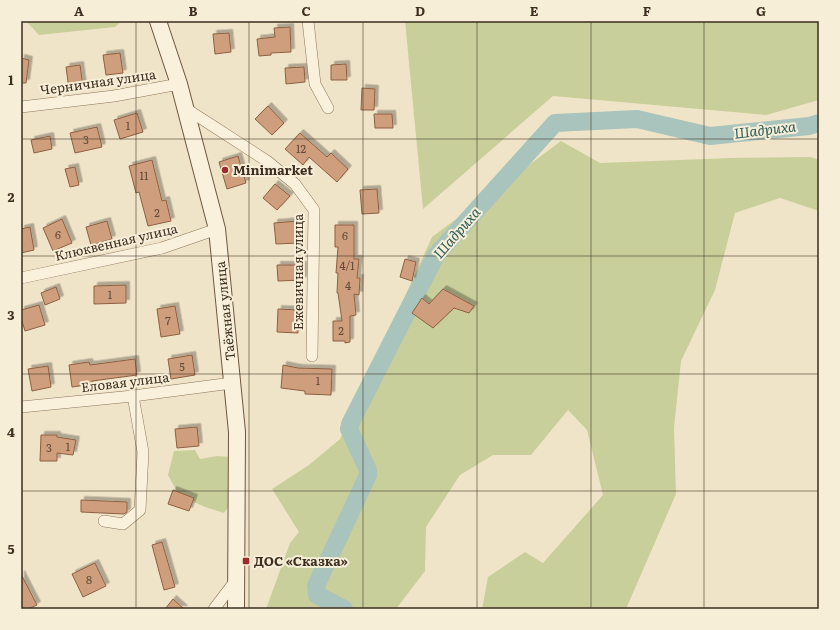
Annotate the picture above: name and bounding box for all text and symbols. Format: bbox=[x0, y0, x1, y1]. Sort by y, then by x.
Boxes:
text: A bbox=[74, 1, 84, 20]
text: B bbox=[189, 1, 198, 20]
text: C bbox=[301, 1, 311, 20]
text: D bbox=[415, 1, 425, 20]
text: E bbox=[530, 1, 539, 20]
text: F bbox=[643, 1, 651, 20]
text: G bbox=[756, 1, 766, 20]
street label: Черничная улица bbox=[39, 64, 157, 99]
text: 1 bbox=[8, 70, 14, 89]
water label: Шадриха bbox=[733, 115, 797, 143]
house number: 1 bbox=[126, 117, 131, 133]
house number: 3 bbox=[83, 131, 89, 147]
house number: 12 bbox=[296, 140, 306, 156]
place label: Minimarket bbox=[233, 160, 313, 179]
marker: Minimarket bbox=[220, 165, 230, 175]
house number: 11 bbox=[140, 167, 149, 183]
text: 2 bbox=[8, 187, 15, 206]
water label: Шадриха bbox=[428, 202, 484, 262]
house number: 2 bbox=[154, 204, 160, 220]
street label: Ежевичная улица bbox=[288, 214, 307, 330]
street label: Клюквенная улица bbox=[53, 218, 179, 265]
house number: 6 bbox=[55, 226, 61, 242]
house number: 6 bbox=[342, 227, 348, 243]
house number: 4/1 bbox=[339, 257, 355, 273]
street label: Таёжная улица bbox=[210, 260, 239, 362]
house number: 4 bbox=[345, 277, 351, 293]
house number: 1 bbox=[108, 286, 113, 302]
text: 3 bbox=[7, 305, 15, 324]
house number: 7 bbox=[165, 312, 171, 328]
house number: 2 bbox=[338, 322, 344, 338]
house number: 5 bbox=[179, 358, 185, 374]
street label: Еловая улица bbox=[80, 367, 170, 396]
house number: 1 bbox=[316, 372, 321, 388]
text: 4 bbox=[7, 422, 15, 441]
house number: 1 bbox=[66, 438, 71, 454]
house number: 3 bbox=[46, 439, 52, 455]
text: 5 bbox=[7, 539, 15, 558]
place label: ДОС «Сказка» bbox=[254, 551, 348, 570]
marker: ДОС «Сказка» bbox=[241, 556, 251, 566]
house number: 8 bbox=[86, 571, 92, 587]

